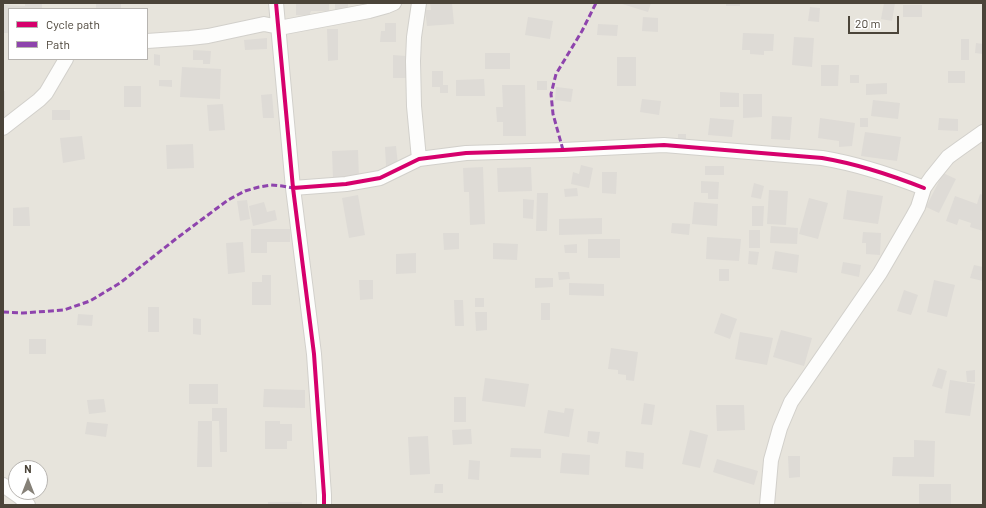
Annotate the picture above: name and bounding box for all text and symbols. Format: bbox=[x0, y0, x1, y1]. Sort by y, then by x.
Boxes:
legend bbox=[8, 8, 148, 60]
scale bar bbox=[850, 8, 901, 34]
text: 20 m bbox=[855, 16, 881, 30]
text: Cycle path bbox=[46, 17, 100, 31]
text: Path bbox=[46, 37, 70, 51]
north arrow bbox=[8, 460, 48, 500]
text: N bbox=[24, 462, 32, 475]

